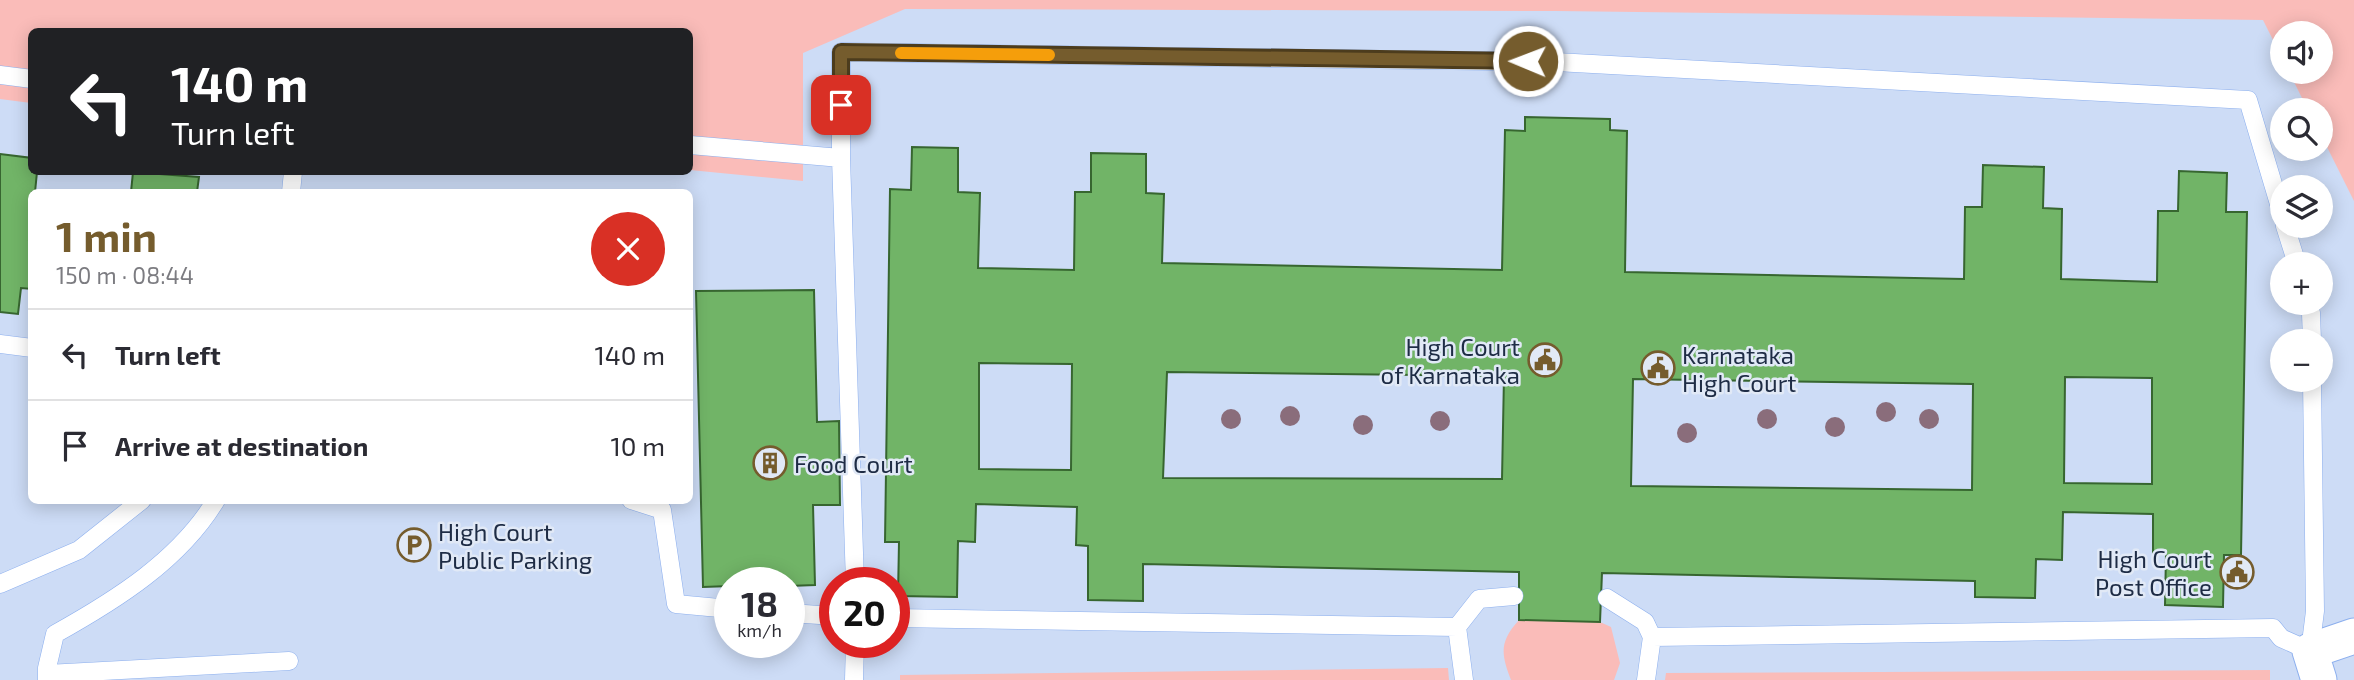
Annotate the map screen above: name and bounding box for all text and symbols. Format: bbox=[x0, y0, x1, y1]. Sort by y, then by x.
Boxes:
map controls bbox=[2270, 21, 2333, 392]
button: sound bbox=[2270, 21, 2333, 84]
position arrow bbox=[1491, 24, 1565, 98]
text: 140 m bbox=[171, 53, 308, 112]
icon: left bbox=[56, 56, 147, 147]
pin bbox=[811, 75, 871, 135]
icon: arrive bbox=[822, 86, 860, 124]
button: search bbox=[2270, 98, 2333, 161]
text: Turn left bbox=[171, 113, 295, 151]
button: layers bbox=[2270, 175, 2333, 238]
text: 1 min bbox=[56, 210, 157, 260]
button: close bbox=[591, 212, 665, 286]
button: + bbox=[2270, 252, 2333, 315]
text: 150 m · 08:44 bbox=[56, 261, 194, 289]
button: − bbox=[2270, 329, 2333, 392]
place label: High Court of Karnataka bbox=[1381, 332, 1520, 389]
icon: left bbox=[56, 336, 94, 374]
text: Turn left bbox=[115, 339, 221, 370]
text: 140 m bbox=[594, 339, 665, 370]
place label: Karnataka High Court bbox=[1682, 340, 1796, 397]
public building icon: High Court of Karnataka bbox=[1526, 341, 1564, 379]
public building icon: Karnataka High Court bbox=[1639, 349, 1677, 387]
icon: arrive bbox=[56, 427, 94, 465]
text: Arrive at destination bbox=[115, 430, 368, 461]
text: 10 m bbox=[610, 430, 665, 461]
building icon: Food Court bbox=[751, 444, 789, 482]
place label: Food Court bbox=[794, 449, 913, 478]
place label: High Court Public Parking bbox=[438, 517, 592, 574]
parking icon: High Court Public Parking bbox=[395, 526, 433, 564]
place label: High Court Post Office bbox=[2095, 544, 2212, 601]
public building icon: High Court Post Office bbox=[2218, 553, 2256, 591]
speed limit sign: 20 bbox=[819, 567, 910, 658]
text: 18 bbox=[741, 582, 778, 624]
text: km/h bbox=[737, 619, 782, 641]

